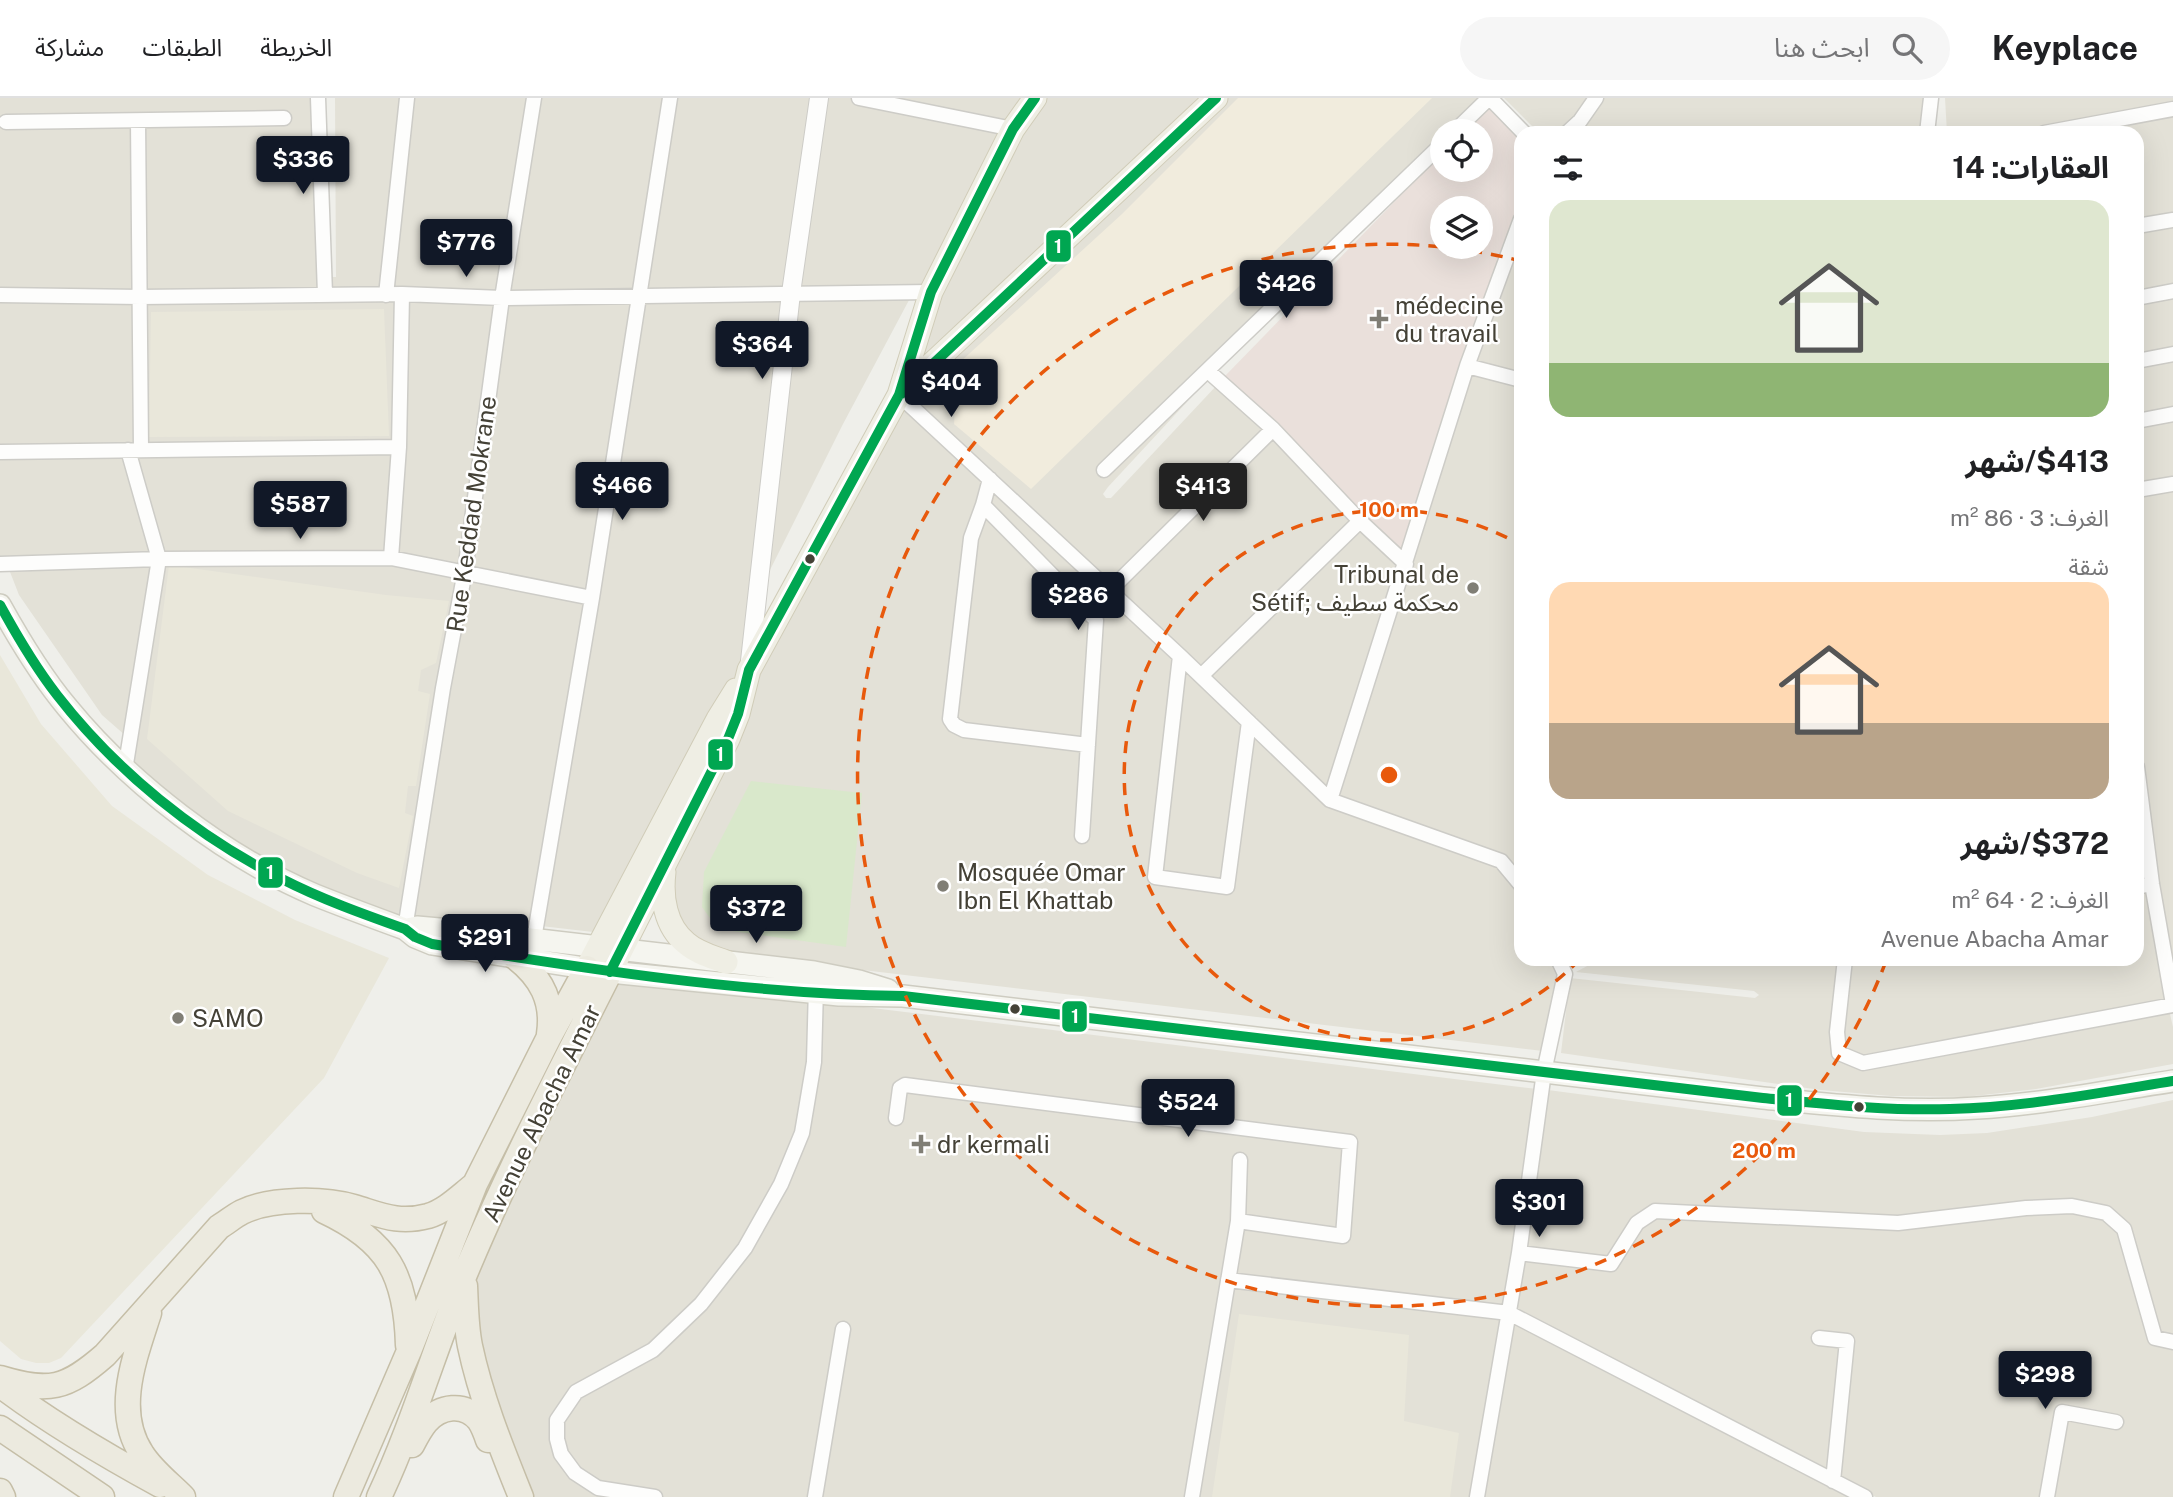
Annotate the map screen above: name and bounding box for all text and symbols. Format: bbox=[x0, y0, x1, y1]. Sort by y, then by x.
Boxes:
search box bbox=[1460, 17, 1950, 80]
icon: search bbox=[1888, 29, 1926, 67]
text: Keyplace bbox=[1992, 29, 2138, 67]
text: ابحث هنا bbox=[1774, 32, 1870, 63]
text: مشاركة bbox=[35, 33, 104, 61]
text: الطبقات bbox=[142, 33, 222, 61]
text: الخريطة bbox=[260, 33, 332, 61]
map controls bbox=[1430, 119, 1493, 259]
button: locate bbox=[1430, 119, 1493, 182]
pin: $336 bbox=[262, 136, 344, 196]
text: $336 bbox=[272, 145, 334, 172]
icon: filters bbox=[1549, 149, 1587, 187]
text: العقارات: 14 bbox=[1952, 149, 2109, 185]
button: layers bbox=[1430, 196, 1493, 259]
pin: $776 bbox=[425, 220, 507, 279]
text: $776 bbox=[436, 228, 496, 255]
line badge: 1 bbox=[1045, 229, 1072, 263]
text: 1 bbox=[1054, 235, 1062, 257]
icon: home bbox=[1766, 245, 1892, 371]
pin: $426 bbox=[1245, 260, 1327, 320]
text: $426 bbox=[1256, 269, 1316, 296]
place label: médecine du travail bbox=[1395, 291, 1504, 347]
marker: médecine du travail bbox=[1369, 309, 1389, 329]
pin: $364 bbox=[721, 322, 803, 381]
text: $364 bbox=[731, 330, 793, 357]
pin: $404 bbox=[910, 360, 992, 419]
text: $404 bbox=[921, 368, 981, 395]
street label: Rue Keddad Mokrane bbox=[441, 394, 501, 634]
text: $413/شهر bbox=[1966, 443, 2109, 479]
pin: $466 bbox=[581, 462, 663, 522]
pin: $413 bbox=[1162, 464, 1244, 523]
text: $466 bbox=[591, 471, 653, 498]
text: $413 bbox=[1175, 472, 1231, 499]
pin: $587 bbox=[259, 482, 341, 541]
text: $587 bbox=[270, 490, 330, 517]
text: 100 m bbox=[1359, 497, 1419, 522]
text: الغرف: 3 · 86 m² bbox=[1950, 504, 2109, 531]
unlabelled marker bbox=[803, 552, 817, 566]
text: شقة bbox=[2068, 553, 2109, 580]
place label: Tribunal de Sétif; محكمة سطيف bbox=[1251, 560, 1459, 616]
pin: $286 bbox=[1037, 573, 1119, 632]
marker: Tribunal de Sétif; محكمة سطيف bbox=[1465, 580, 1481, 596]
text: $286 bbox=[1048, 581, 1108, 608]
icon: home bbox=[1766, 627, 1892, 753]
line badge: 1 bbox=[707, 738, 734, 771]
text: 1 bbox=[716, 743, 724, 765]
centre of rings bbox=[1377, 763, 1401, 787]
text: $372/شهر bbox=[1961, 825, 2109, 861]
line badge: 1 bbox=[257, 856, 284, 889]
place label: Mosquée Omar Ibn El Khattab bbox=[957, 858, 1126, 914]
text: 1 bbox=[266, 861, 274, 883]
marker: Mosquée Omar Ibn El Khattab bbox=[935, 878, 951, 894]
pin: $372 bbox=[715, 886, 797, 945]
text: الغرف: 2 · 64 m² bbox=[1951, 886, 2109, 913]
text: $372 bbox=[726, 894, 786, 921]
pin: $291 bbox=[444, 914, 526, 974]
text: $291 bbox=[457, 923, 513, 950]
text: Avenue Abacha Amar bbox=[1880, 925, 2109, 952]
street label: Avenue Abacha Amar bbox=[476, 1000, 606, 1226]
line badge: 1 bbox=[1061, 1000, 1088, 1033]
unlabelled marker bbox=[1008, 1002, 1022, 1016]
place label: SAMO bbox=[192, 1004, 264, 1032]
text: 1 bbox=[1071, 1005, 1079, 1027]
marker: SAMO bbox=[170, 1010, 186, 1026]
pin: $524 bbox=[1147, 1080, 1229, 1139]
line badge: 1 bbox=[1776, 1084, 1803, 1117]
text: $524 bbox=[1158, 1088, 1218, 1115]
text: 1 bbox=[1785, 1089, 1793, 1111]
unlabelled marker bbox=[1852, 1100, 1866, 1114]
place label: dr kermali bbox=[937, 1130, 1050, 1158]
marker: dr kermali bbox=[911, 1134, 931, 1154]
text: 200 m bbox=[1732, 1138, 1796, 1163]
pin: $301 bbox=[1498, 1180, 1580, 1239]
text: $301 bbox=[1511, 1188, 1567, 1215]
pin: $298 bbox=[2004, 1352, 2086, 1411]
text: $298 bbox=[2015, 1360, 2075, 1387]

